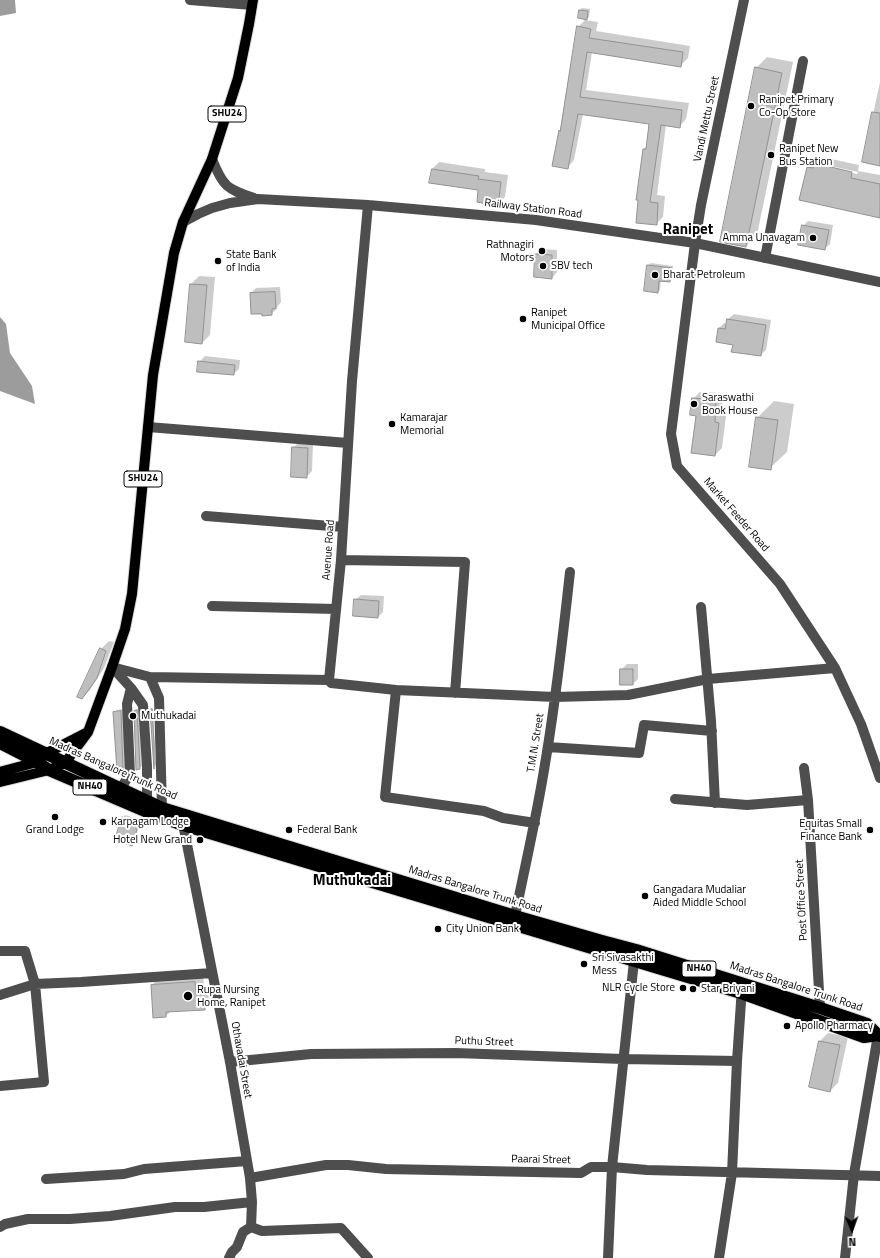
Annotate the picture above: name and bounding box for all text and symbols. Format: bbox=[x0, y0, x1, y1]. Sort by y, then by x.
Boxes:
street label: Vandi Mettu Street bbox=[691, 75, 723, 163]
place label: Ranipet Primary Co-Op Store bbox=[759, 93, 834, 119]
marker: Ranipet Primary Co-Op Store bbox=[746, 101, 756, 111]
road number: SHU24 bbox=[208, 106, 246, 122]
place label: Ranipet New Bus Station bbox=[779, 142, 838, 168]
marker: Ranipet New Bus Station bbox=[766, 150, 776, 160]
street label: Railway Station Road bbox=[483, 196, 583, 222]
district label: Ranipet bbox=[663, 221, 713, 239]
place label: Amma Unavagam bbox=[723, 231, 805, 245]
marker: Amma Unavagam bbox=[808, 233, 818, 243]
place label: Rathnagiri Motors bbox=[486, 238, 534, 264]
marker: Rathnagiri Motors bbox=[537, 246, 547, 256]
place label: State Bank of India bbox=[226, 248, 277, 274]
marker: State Bank of India bbox=[213, 256, 223, 266]
place label: SBV tech bbox=[551, 259, 593, 273]
marker: SBV tech bbox=[538, 261, 548, 271]
place label: Bharat Petroleum bbox=[663, 268, 745, 282]
marker: Bharat Petroleum bbox=[650, 270, 660, 280]
place label: Ranipet Municipal Office bbox=[531, 306, 605, 332]
marker: Ranipet Municipal Office bbox=[518, 314, 528, 324]
place label: Saraswathi Book House bbox=[702, 391, 758, 417]
marker: Saraswathi Book House bbox=[689, 399, 699, 409]
place label: Kamarajar Memorial bbox=[400, 411, 448, 437]
marker: Kamarajar Memorial bbox=[387, 419, 397, 429]
road number: SHU24 bbox=[124, 471, 162, 487]
street label: Market Feeder Road bbox=[700, 475, 772, 555]
street label: Avenue Road bbox=[320, 519, 338, 581]
place label: Muthukadai bbox=[141, 709, 196, 723]
marker: Muthukadai bbox=[128, 711, 138, 721]
street label: T.M.N. Street bbox=[525, 712, 547, 774]
street label: Madras Bangalore Trunk Road bbox=[47, 735, 179, 803]
road number: NH40 bbox=[73, 779, 107, 795]
marker: Grand Lodge bbox=[50, 812, 60, 822]
place label: Karpagam Lodge bbox=[111, 815, 189, 829]
marker: Karpagam Lodge bbox=[98, 817, 108, 827]
place label: Equitas Small Finance Bank bbox=[799, 817, 862, 843]
place label: Grand Lodge bbox=[26, 823, 84, 837]
place label: Federal Bank bbox=[297, 823, 357, 837]
marker: Federal Bank bbox=[284, 825, 294, 835]
marker: Equitas Small Finance Bank bbox=[865, 825, 875, 835]
place label: Hotel New Grand bbox=[113, 833, 192, 847]
marker: Hotel New Grand bbox=[195, 835, 205, 845]
street label: Post Office Street bbox=[793, 859, 811, 941]
street label: Madras Bangalore Trunk Road bbox=[407, 863, 543, 917]
district label: Muthukadai bbox=[313, 872, 391, 890]
place label: Gangadara Mudaliar Aided Middle School bbox=[653, 883, 746, 909]
marker: Gangadara Mudaliar Aided Middle School bbox=[640, 891, 650, 901]
place label: City Union Bank bbox=[446, 922, 519, 936]
marker: City Union Bank bbox=[433, 924, 443, 934]
place label: Sri Sivasakthi Mess bbox=[592, 951, 654, 977]
marker: Sri Sivasakthi Mess bbox=[579, 959, 589, 969]
street label: Madras Bangalore Trunk Road bbox=[728, 959, 864, 1015]
road number: NH40 bbox=[682, 961, 716, 977]
place label: NLR Cycle Store bbox=[602, 981, 675, 995]
place label: Star Briyani bbox=[701, 982, 754, 996]
place label: Rupa Nursing Home, Ranipet bbox=[197, 983, 266, 1009]
marker: NLR Cycle Store bbox=[678, 983, 688, 993]
marker: Star Briyani bbox=[688, 984, 698, 994]
marker: Rupa Nursing Home, Ranipet bbox=[182, 990, 194, 1002]
place label: Apollo Pharmacy bbox=[795, 1019, 873, 1033]
street label: Othavadai Street bbox=[228, 1021, 254, 1099]
marker: Apollo Pharmacy bbox=[782, 1021, 792, 1031]
street label: Puthu Street bbox=[454, 1034, 514, 1050]
street label: Paarai Street bbox=[511, 1153, 571, 1167]
north arrow bbox=[832, 1210, 872, 1250]
text: N bbox=[848, 1234, 857, 1250]

